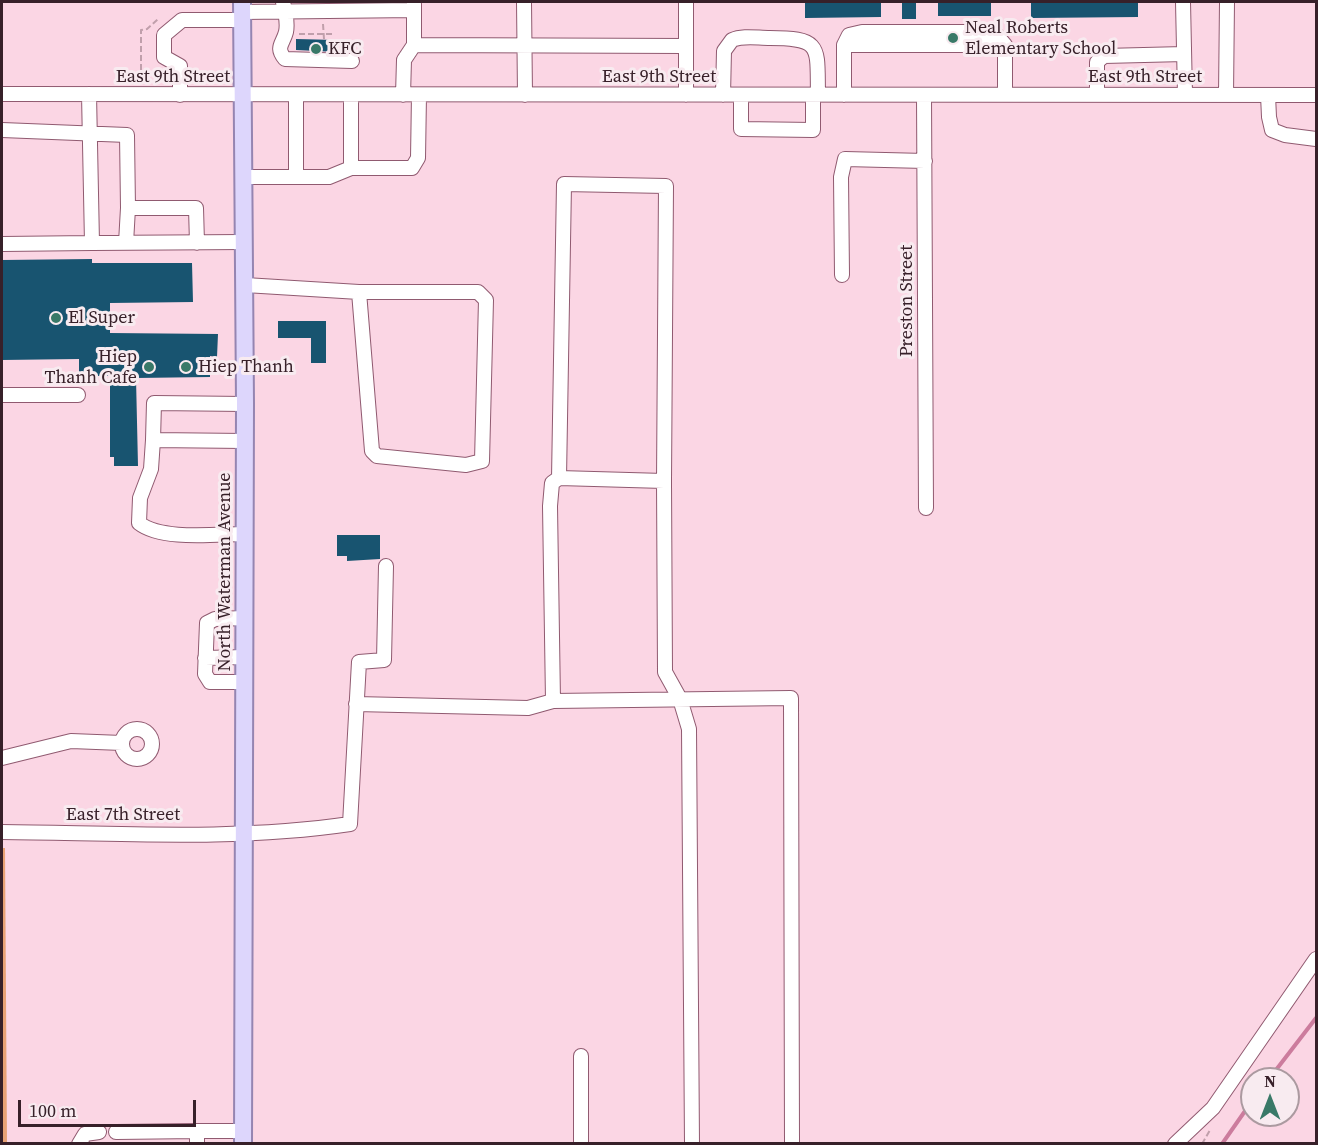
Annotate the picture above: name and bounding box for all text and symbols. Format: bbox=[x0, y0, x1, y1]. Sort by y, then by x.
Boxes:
place label: Neal Roberts Elementary School bbox=[965, 17, 1116, 60]
marker: Neal Roberts Elementary School bbox=[946, 31, 960, 45]
place label: KFC bbox=[328, 38, 362, 60]
marker: KFC bbox=[309, 42, 323, 56]
street label: East 9th Street bbox=[116, 66, 230, 88]
street label: East 9th Street bbox=[602, 66, 716, 88]
street label: East 9th Street bbox=[1088, 66, 1202, 88]
street label: Preston Street bbox=[896, 245, 918, 357]
place label: El Super bbox=[68, 307, 135, 329]
marker: El Super bbox=[49, 311, 63, 325]
place label: Hiep Thanh Cafe bbox=[45, 346, 137, 388]
place label: Hiep Thanh bbox=[198, 356, 294, 378]
marker: Hiep Thanh Cafe bbox=[142, 360, 156, 374]
marker: Hiep Thanh bbox=[179, 360, 193, 374]
street label: North Waterman Avenue bbox=[214, 472, 236, 672]
street label: East 7th Street bbox=[66, 804, 180, 826]
north arrow bbox=[1240, 1067, 1300, 1127]
text: N bbox=[1264, 1070, 1276, 1092]
scale bar bbox=[21, 1088, 200, 1126]
text: 100 m bbox=[29, 1098, 76, 1123]

